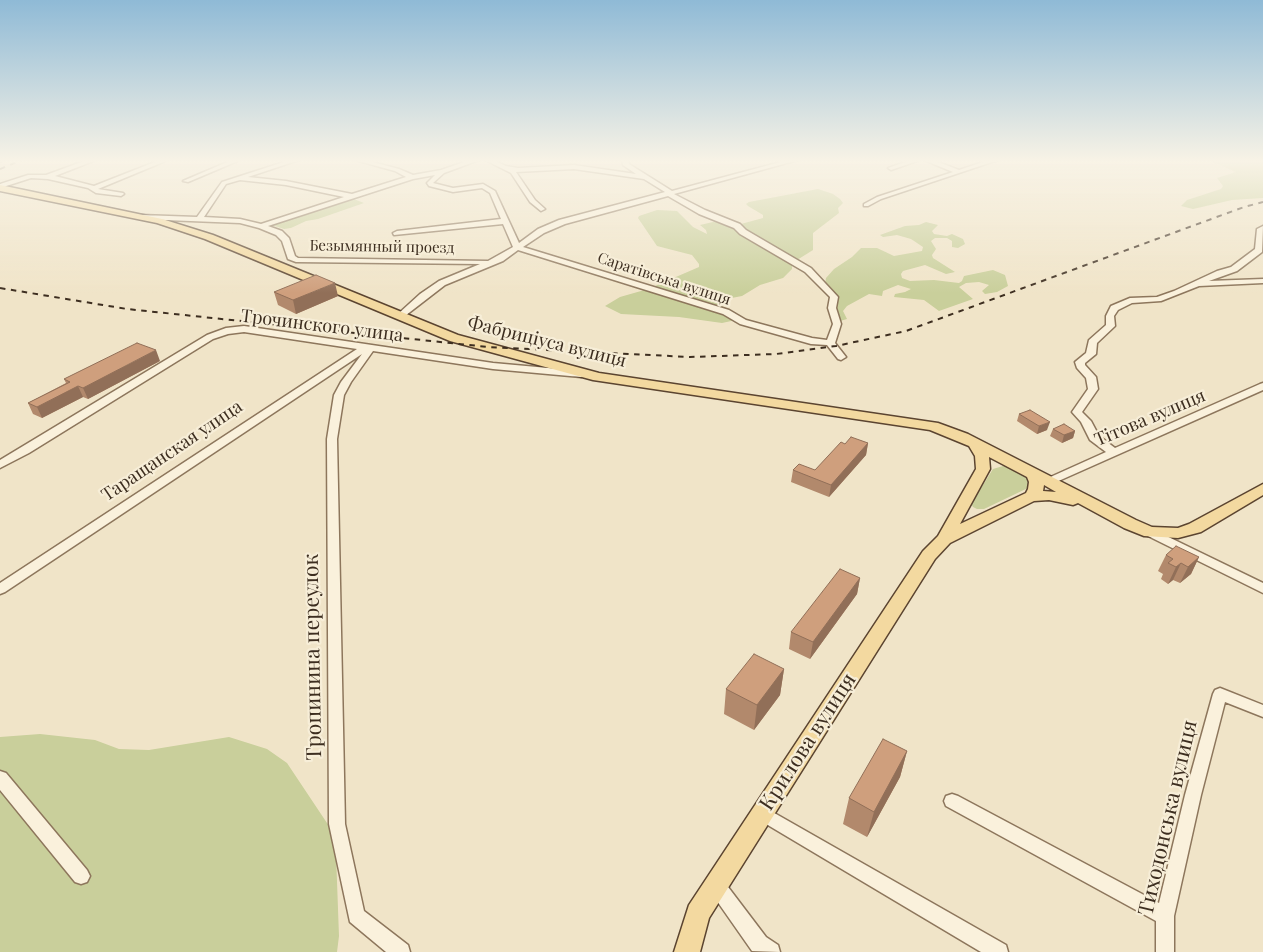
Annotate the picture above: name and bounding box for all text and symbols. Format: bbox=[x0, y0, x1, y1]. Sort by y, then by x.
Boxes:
street label: Безымянный проезд bbox=[309, 237, 455, 257]
street label: Саратівська вулиця bbox=[595, 249, 733, 309]
street label: Трочинского улица bbox=[240, 305, 404, 347]
street label: Фабриціуса вулиця bbox=[466, 312, 628, 372]
street label: Тітова вулиця bbox=[1091, 385, 1209, 451]
street label: Таращанская улица bbox=[97, 396, 247, 506]
street label: Тропинина переулок bbox=[299, 553, 327, 761]
street label: Крилова вулиця bbox=[754, 669, 862, 815]
street label: Тиходонська вулиця bbox=[1133, 718, 1203, 918]

